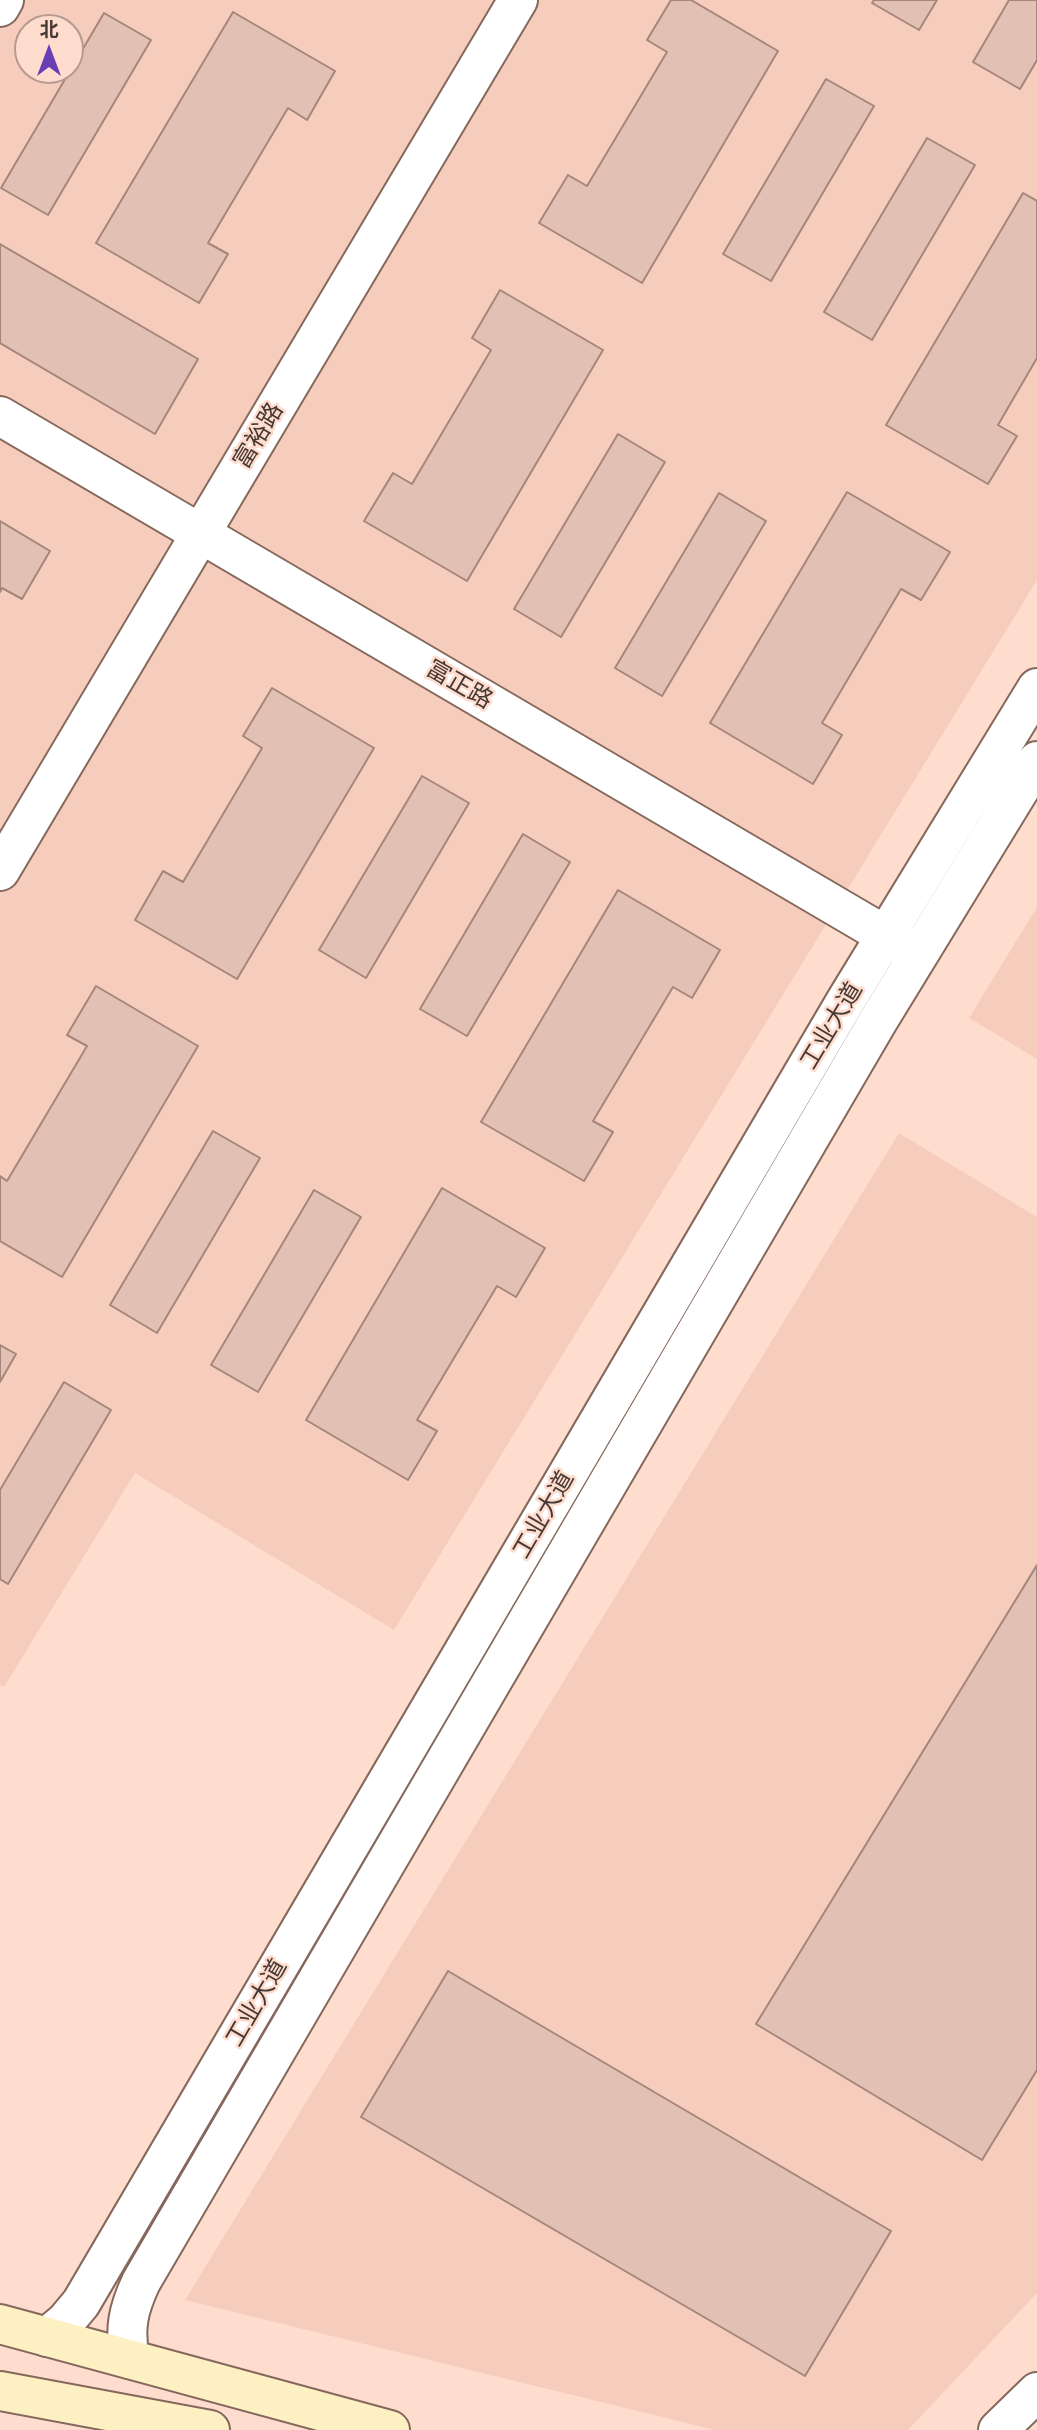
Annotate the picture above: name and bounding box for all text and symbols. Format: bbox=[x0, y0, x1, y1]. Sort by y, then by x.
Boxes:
north arrow bbox=[14, 14, 84, 84]
text: 北 bbox=[39, 19, 59, 41]
street label: 富裕路 bbox=[228, 398, 290, 474]
street label: 富正路 bbox=[421, 655, 497, 715]
street label: 工业大道 bbox=[795, 977, 869, 1075]
street label: 工业大道 bbox=[508, 1466, 580, 1564]
street label: 工业大道 bbox=[221, 1954, 293, 2052]

